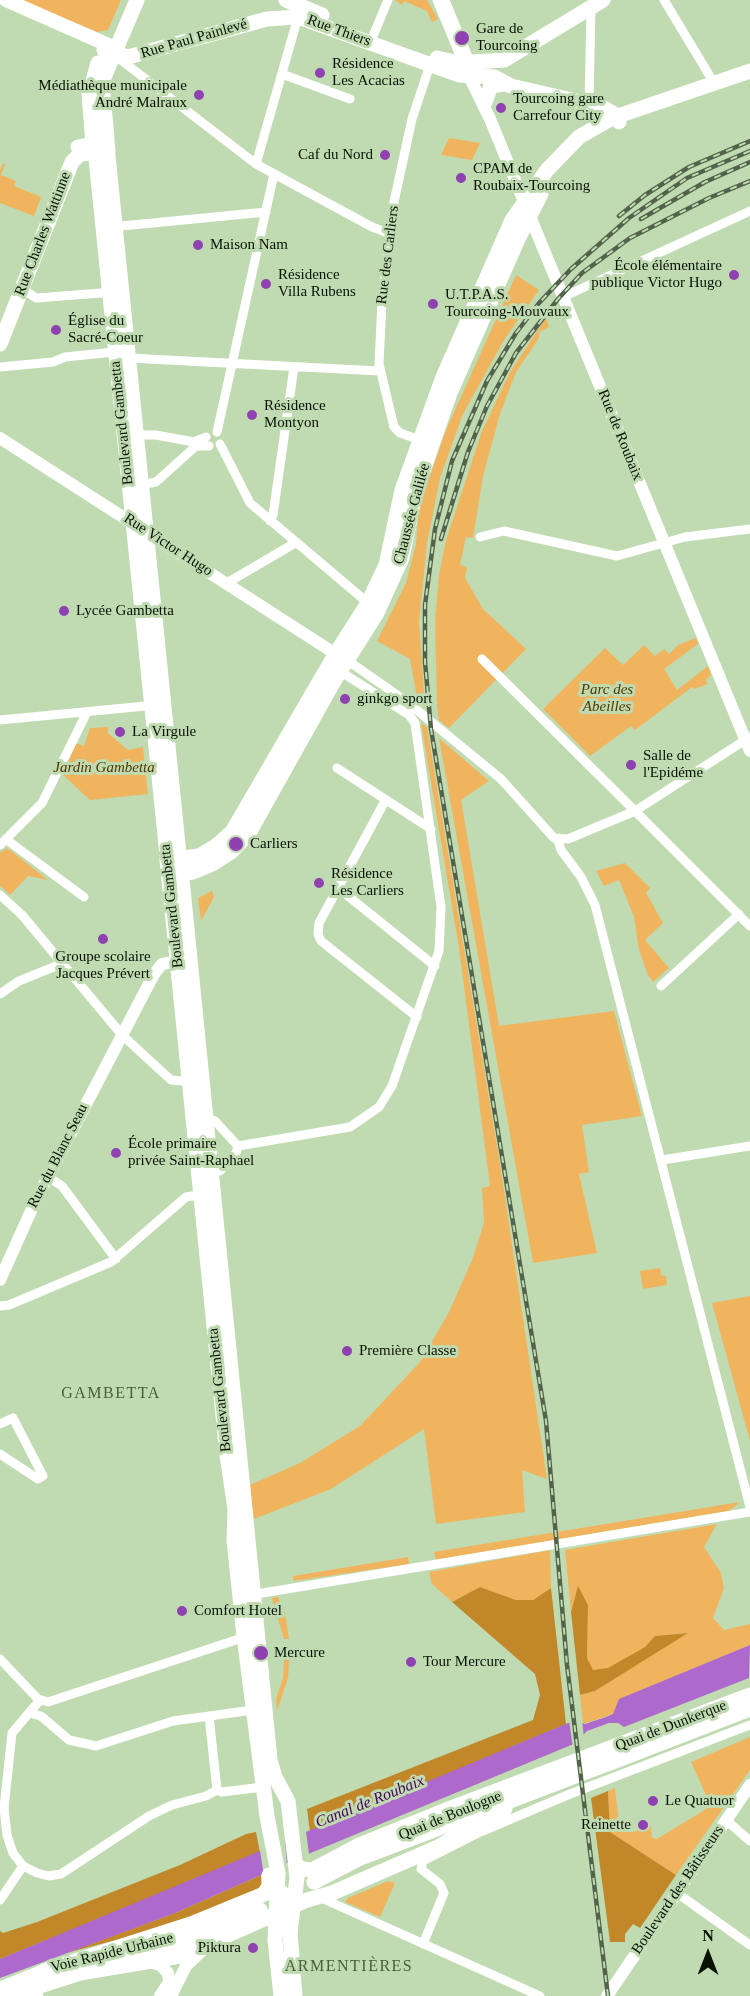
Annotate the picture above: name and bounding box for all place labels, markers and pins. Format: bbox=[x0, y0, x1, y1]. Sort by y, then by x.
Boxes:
place label: Gare de Tourcoing bbox=[476, 20, 537, 55]
marker: Gare de Tourcoing bbox=[453, 29, 471, 47]
place label: Résidence Les Acacias bbox=[332, 55, 405, 90]
marker: Résidence Les Acacias bbox=[313, 66, 327, 80]
place label: Médiathèque municipale André Malraux bbox=[38, 77, 187, 112]
marker: Médiathèque municipale André Malraux bbox=[192, 88, 206, 102]
place label: Tourcoing gare Carrefour City bbox=[513, 90, 604, 125]
marker: Tourcoing gare Carrefour City bbox=[494, 101, 508, 115]
place label: Caf du Nord bbox=[298, 146, 373, 164]
marker: Caf du Nord bbox=[378, 148, 392, 162]
place label: CPAM de Roubaix-Tourcoing bbox=[473, 160, 590, 195]
marker: CPAM de Roubaix-Tourcoing bbox=[454, 171, 468, 185]
place label: Maison Nam bbox=[210, 236, 288, 254]
marker: Maison Nam bbox=[191, 238, 205, 252]
place label: École élémentaire publique Victor Hugo bbox=[591, 257, 722, 292]
place label: Résidence Villa Rubens bbox=[278, 266, 356, 301]
marker: École élémentaire publique Victor Hugo bbox=[727, 268, 741, 282]
marker: Résidence Villa Rubens bbox=[259, 277, 273, 291]
place label: U.T.P.A.S. Tourcoing-Mouvaux bbox=[445, 286, 569, 321]
marker: U.T.P.A.S. Tourcoing-Mouvaux bbox=[426, 297, 440, 311]
place label: Église du Sacré-Coeur bbox=[68, 312, 143, 347]
marker: Église du Sacré-Coeur bbox=[49, 323, 63, 337]
place label: Résidence Montyon bbox=[264, 397, 326, 432]
marker: Résidence Montyon bbox=[245, 408, 259, 422]
place label: Lycée Gambetta bbox=[76, 602, 174, 620]
marker: Lycée Gambetta bbox=[57, 604, 71, 618]
place label: ginkgo sport bbox=[357, 690, 432, 708]
marker: ginkgo sport bbox=[338, 692, 352, 706]
place label: La Virgule bbox=[132, 723, 196, 741]
marker: La Virgule bbox=[113, 725, 127, 739]
place label: Salle de l'Epidéme bbox=[643, 747, 703, 782]
marker: Salle de l'Epidéme bbox=[624, 758, 638, 772]
marker: Carliers bbox=[227, 835, 245, 853]
place label: Carliers bbox=[250, 835, 297, 853]
place label: Résidence Les Carliers bbox=[331, 865, 404, 900]
marker: Résidence Les Carliers bbox=[312, 876, 326, 890]
marker: Groupe scolaire Jacques Prévert bbox=[96, 932, 110, 946]
place label: Groupe scolaire Jacques Prévert bbox=[55, 948, 151, 983]
place label: École primaire privée Saint-Raphael bbox=[128, 1135, 254, 1170]
marker: École primaire privée Saint-Raphael bbox=[109, 1146, 123, 1160]
place label: Première Classe bbox=[359, 1342, 456, 1360]
marker: Première Classe bbox=[340, 1344, 354, 1358]
place label: Comfort Hotel bbox=[194, 1602, 282, 1620]
marker: Comfort Hotel bbox=[175, 1604, 189, 1618]
marker: Mercure bbox=[252, 1644, 270, 1662]
place label: Mercure bbox=[274, 1644, 325, 1662]
place label: Tour Mercure bbox=[423, 1653, 506, 1671]
marker: Tour Mercure bbox=[404, 1655, 418, 1669]
place label: Le Quatuor bbox=[665, 1792, 734, 1810]
marker: Le Quatuor bbox=[646, 1794, 660, 1808]
place label: Reinette bbox=[581, 1816, 631, 1834]
marker: Reinette bbox=[636, 1818, 650, 1832]
place label: Piktura bbox=[198, 1939, 241, 1957]
marker: Piktura bbox=[246, 1941, 260, 1955]

